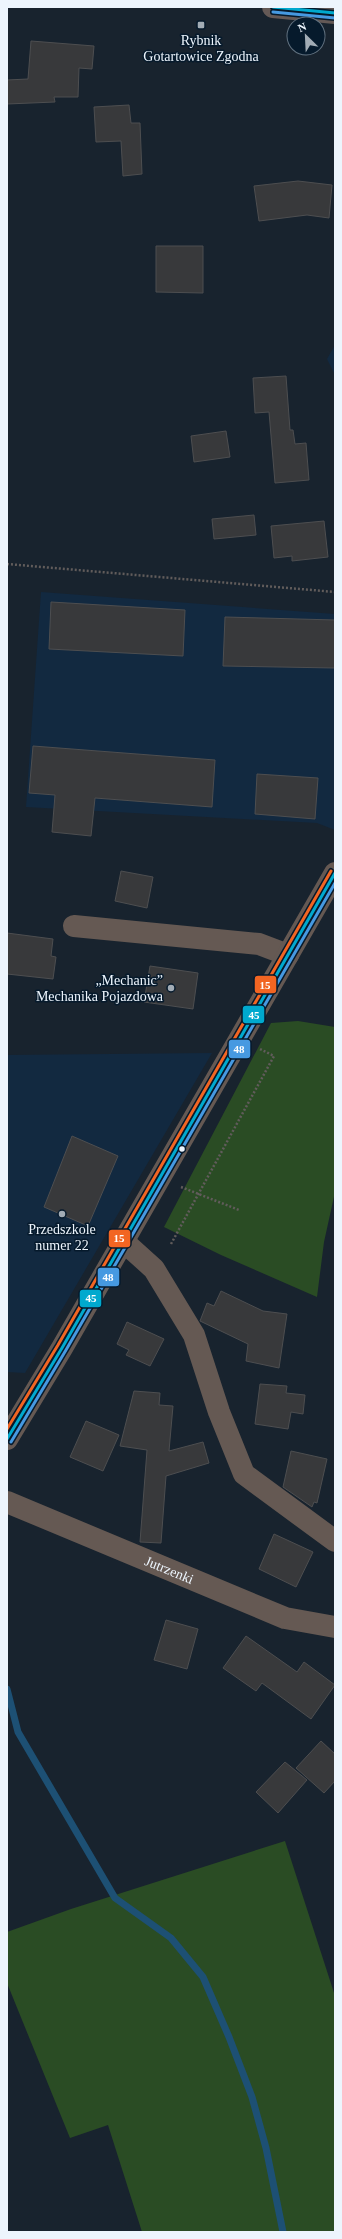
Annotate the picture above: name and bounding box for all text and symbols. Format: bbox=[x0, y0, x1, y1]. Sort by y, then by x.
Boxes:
north arrow bbox=[286, 16, 326, 56]
marker: Rybnik Gotartowice Zgodna bbox=[196, 20, 206, 30]
text: N bbox=[296, 20, 308, 34]
place label: Rybnik Gotartowice Zgodna bbox=[143, 33, 260, 64]
place label: „Mechanic” Mechanika Pojazdowa bbox=[36, 973, 164, 1004]
line badge: 15 bbox=[254, 975, 277, 994]
text: 15 bbox=[260, 979, 271, 991]
marker: „Mechanic” Mechanika Pojazdowa bbox=[166, 983, 176, 993]
line badge: 45 bbox=[242, 1005, 265, 1024]
text: 45 bbox=[249, 1009, 260, 1021]
line badge: 48 bbox=[228, 1039, 251, 1059]
text: 48 bbox=[234, 1043, 245, 1055]
unlabelled marker bbox=[177, 1144, 187, 1154]
marker: Przedszkole numer 22 bbox=[57, 1209, 67, 1219]
place label: Przedszkole numer 22 bbox=[28, 1222, 96, 1253]
line badge: 15 bbox=[108, 1229, 131, 1248]
text: 15 bbox=[114, 1232, 125, 1244]
line badge: 48 bbox=[97, 1267, 120, 1287]
text: 48 bbox=[103, 1271, 114, 1283]
line badge: 45 bbox=[79, 1289, 102, 1308]
text: 45 bbox=[86, 1292, 97, 1304]
street label: Jutrzenki bbox=[143, 1553, 196, 1587]

